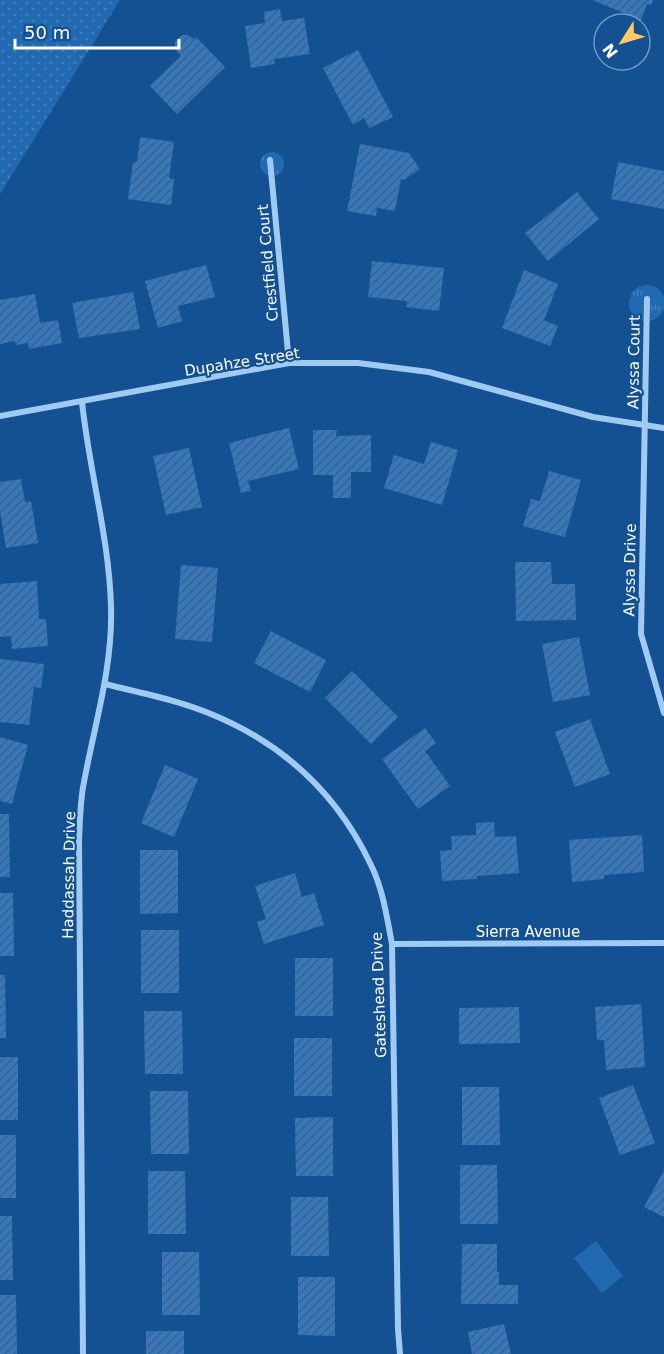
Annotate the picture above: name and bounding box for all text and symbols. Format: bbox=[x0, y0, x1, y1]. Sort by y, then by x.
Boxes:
scale bar bbox=[15, 12, 178, 50]
north arrow bbox=[592, 12, 652, 72]
text: 50 m bbox=[24, 22, 70, 43]
text: N bbox=[599, 40, 622, 62]
street label: Crestfield Court bbox=[254, 204, 282, 322]
street label: Alyssa Court bbox=[624, 315, 644, 409]
street label: Dupahze Street bbox=[183, 344, 301, 380]
street label: Alyssa Drive bbox=[620, 523, 640, 617]
street label: Haddassah Drive bbox=[59, 811, 79, 939]
street label: Sierra Avenue bbox=[476, 923, 580, 941]
street label: Gateshead Drive bbox=[368, 932, 390, 1058]

